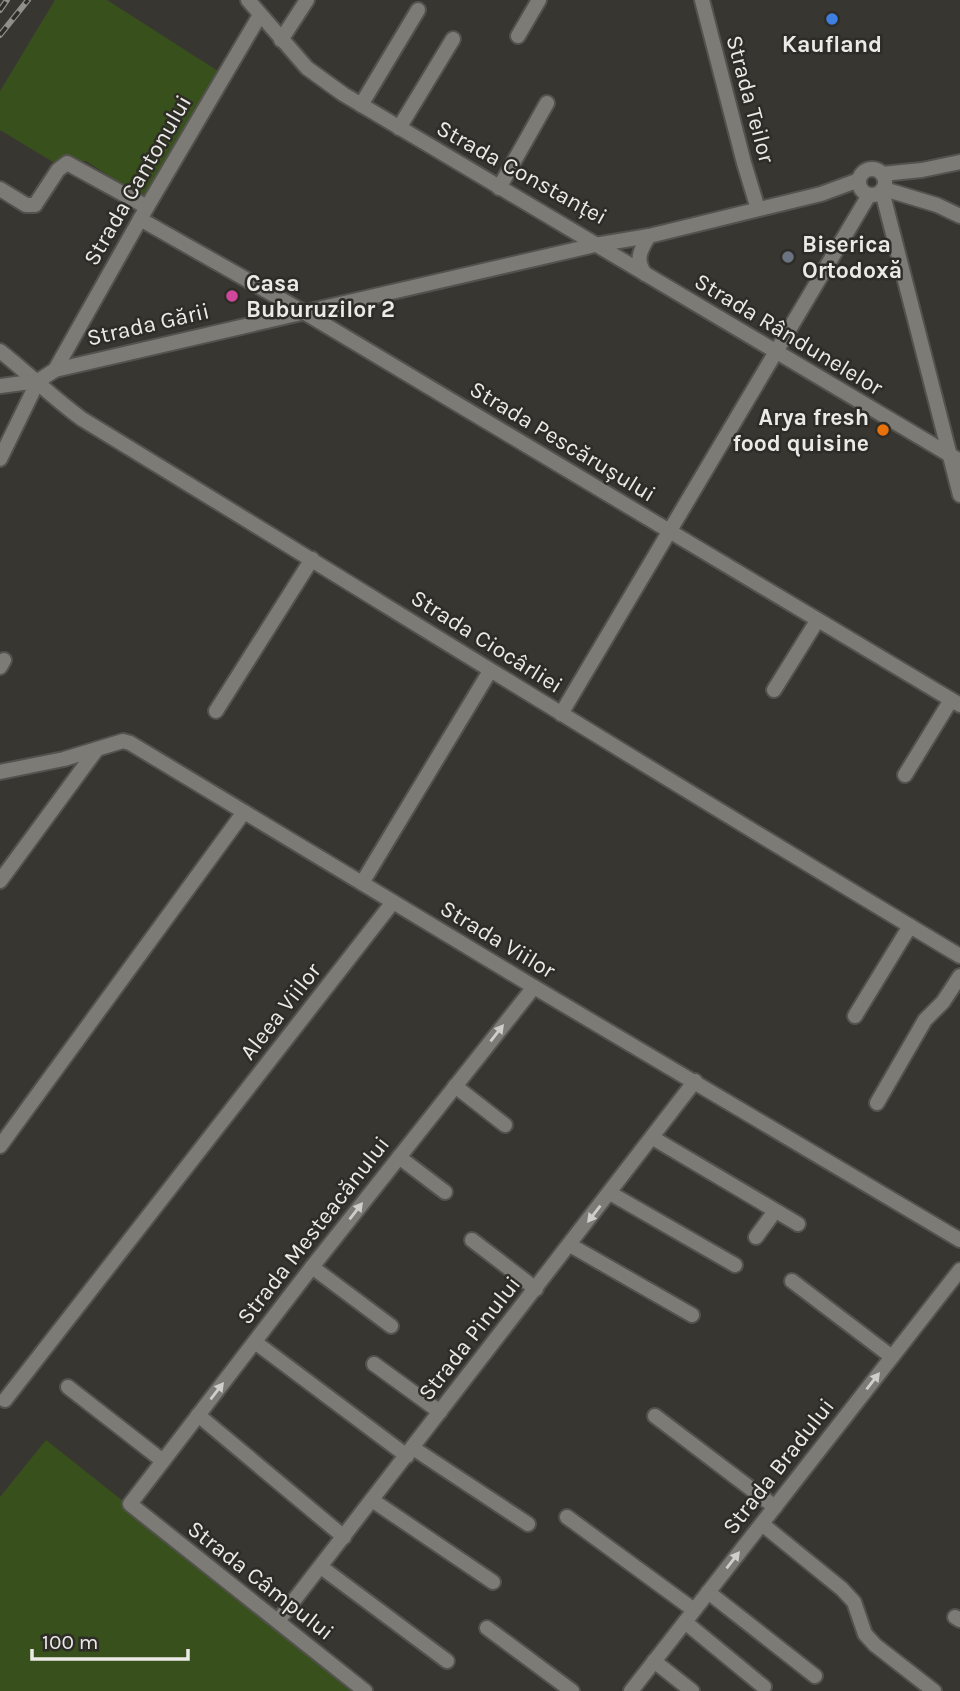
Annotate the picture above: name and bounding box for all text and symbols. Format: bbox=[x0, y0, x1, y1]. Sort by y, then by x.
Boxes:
marker: Kaufland bbox=[824, 11, 840, 27]
place label: Kaufland bbox=[782, 31, 882, 58]
street label: Strada Teilor bbox=[721, 32, 781, 167]
street label: Strada Cantonului bbox=[78, 90, 197, 270]
street label: Strada Constanței bbox=[432, 114, 612, 230]
place label: Biserica Ortodoxă bbox=[802, 231, 902, 284]
marker: Biserica Ortodoxă bbox=[780, 249, 796, 265]
street label: Strada Rândunelelor bbox=[690, 268, 888, 402]
place label: Casa Buburuzilor 2 bbox=[246, 270, 395, 323]
marker: Casa Buburuzilor 2 bbox=[224, 288, 240, 304]
street label: Strada Gării bbox=[84, 297, 212, 352]
street label: Strada Pescărușului bbox=[465, 375, 661, 508]
place label: Arya fresh food quisine bbox=[732, 404, 869, 457]
marker: Arya fresh food quisine bbox=[875, 422, 891, 438]
street label: Strada Ciocârliei bbox=[406, 584, 568, 699]
street label: Strada Viilor bbox=[435, 895, 561, 985]
street label: Aleea Viilor bbox=[234, 957, 327, 1065]
one-way arrow bbox=[490, 1025, 505, 1043]
street label: Strada Mesteacănului bbox=[232, 1131, 395, 1330]
one-way arrow bbox=[349, 1203, 364, 1221]
one-way arrow bbox=[587, 1204, 602, 1222]
street label: Strada Pinului bbox=[413, 1271, 526, 1406]
one-way arrow bbox=[866, 1372, 880, 1390]
one-way arrow bbox=[209, 1383, 224, 1401]
street label: Strada Bradului bbox=[717, 1393, 840, 1540]
street label: Strada Câmpului bbox=[182, 1515, 339, 1646]
one-way arrow bbox=[726, 1552, 741, 1570]
scale bar bbox=[32, 1618, 187, 1662]
text: 100 m bbox=[42, 1630, 99, 1654]

